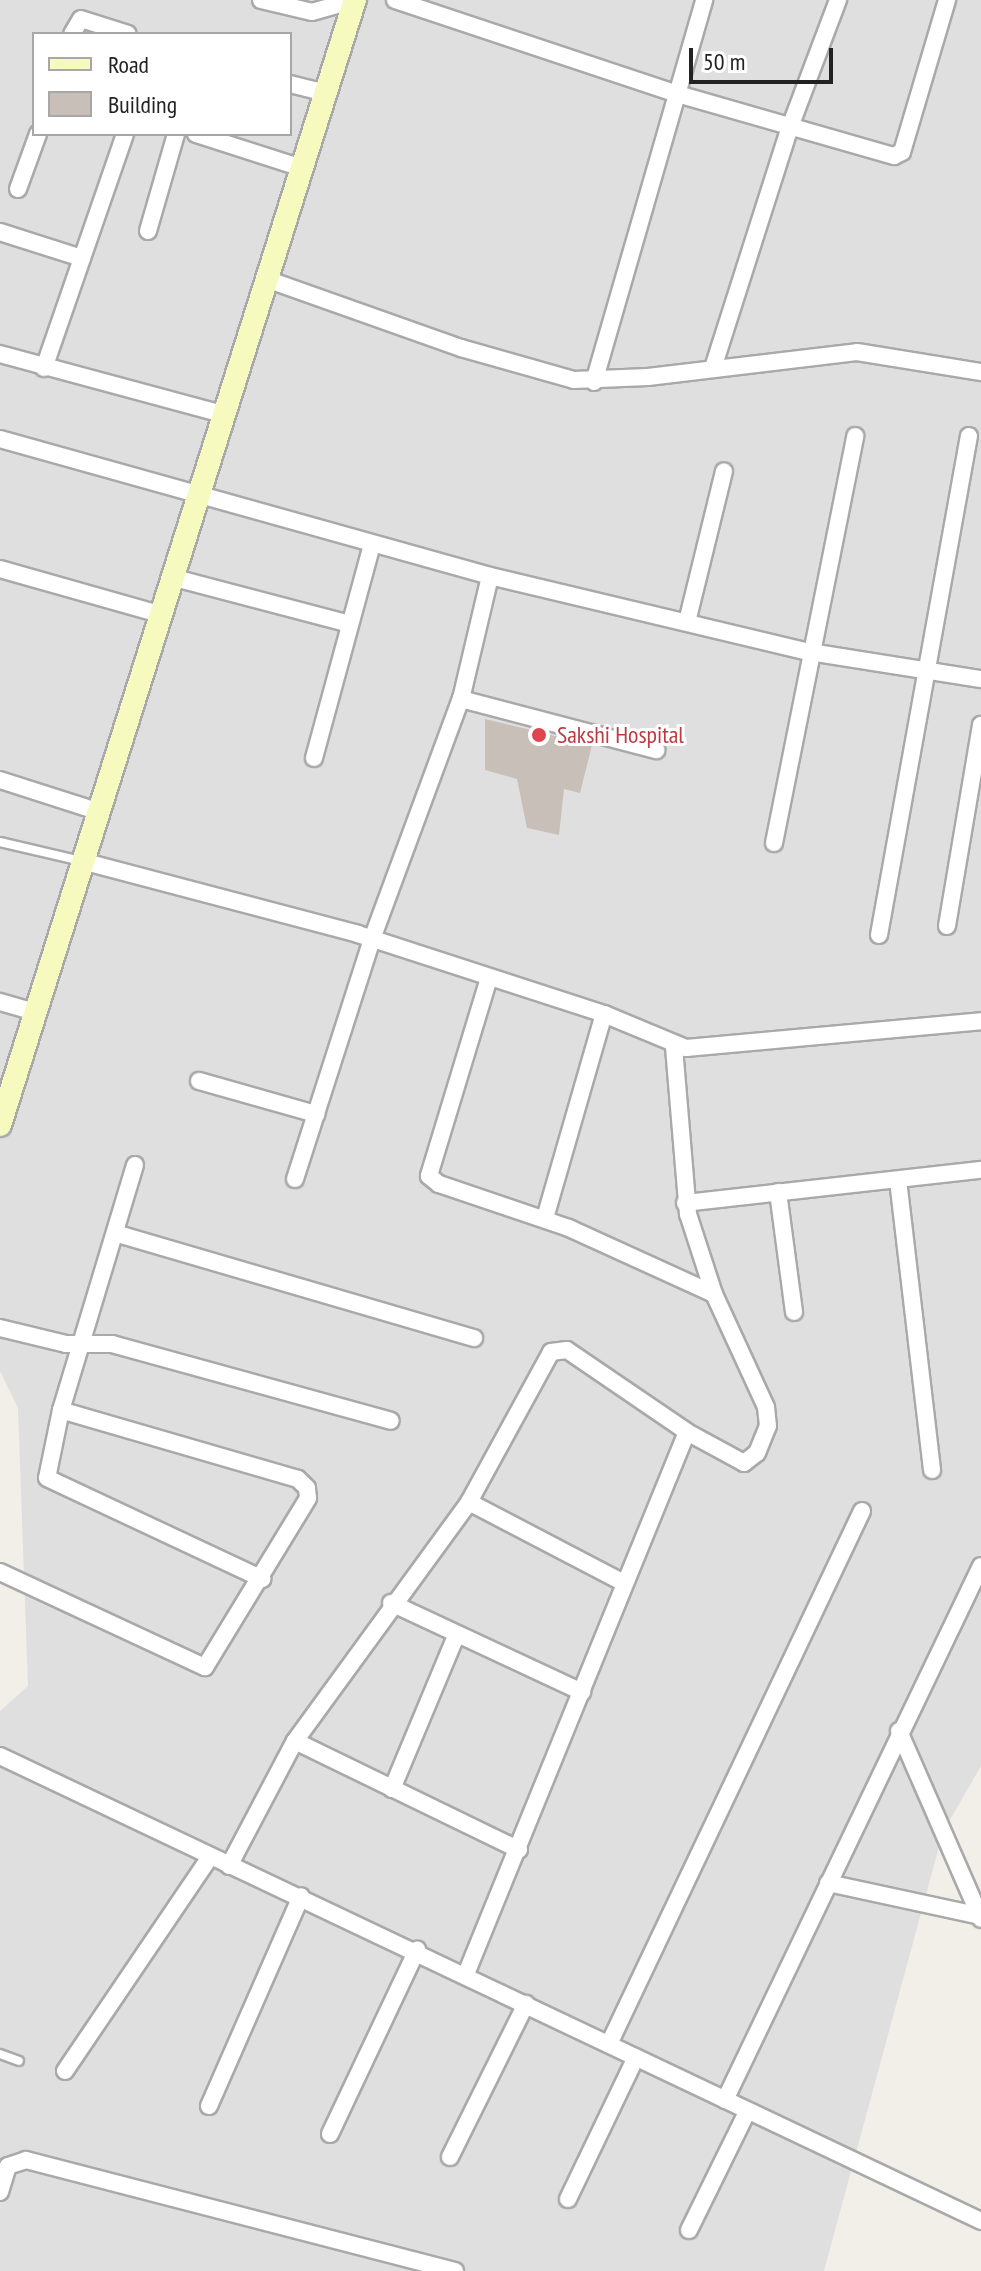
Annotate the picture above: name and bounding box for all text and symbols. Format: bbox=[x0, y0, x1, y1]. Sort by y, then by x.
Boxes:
legend bbox=[32, 32, 292, 136]
scale bar bbox=[693, 32, 837, 82]
text: 50 m bbox=[703, 46, 745, 77]
text: Road bbox=[108, 49, 149, 80]
text: Building bbox=[108, 89, 177, 120]
place label: Sakshi Hospital bbox=[557, 721, 684, 749]
marker: Sakshi Hospital bbox=[528, 724, 550, 746]

